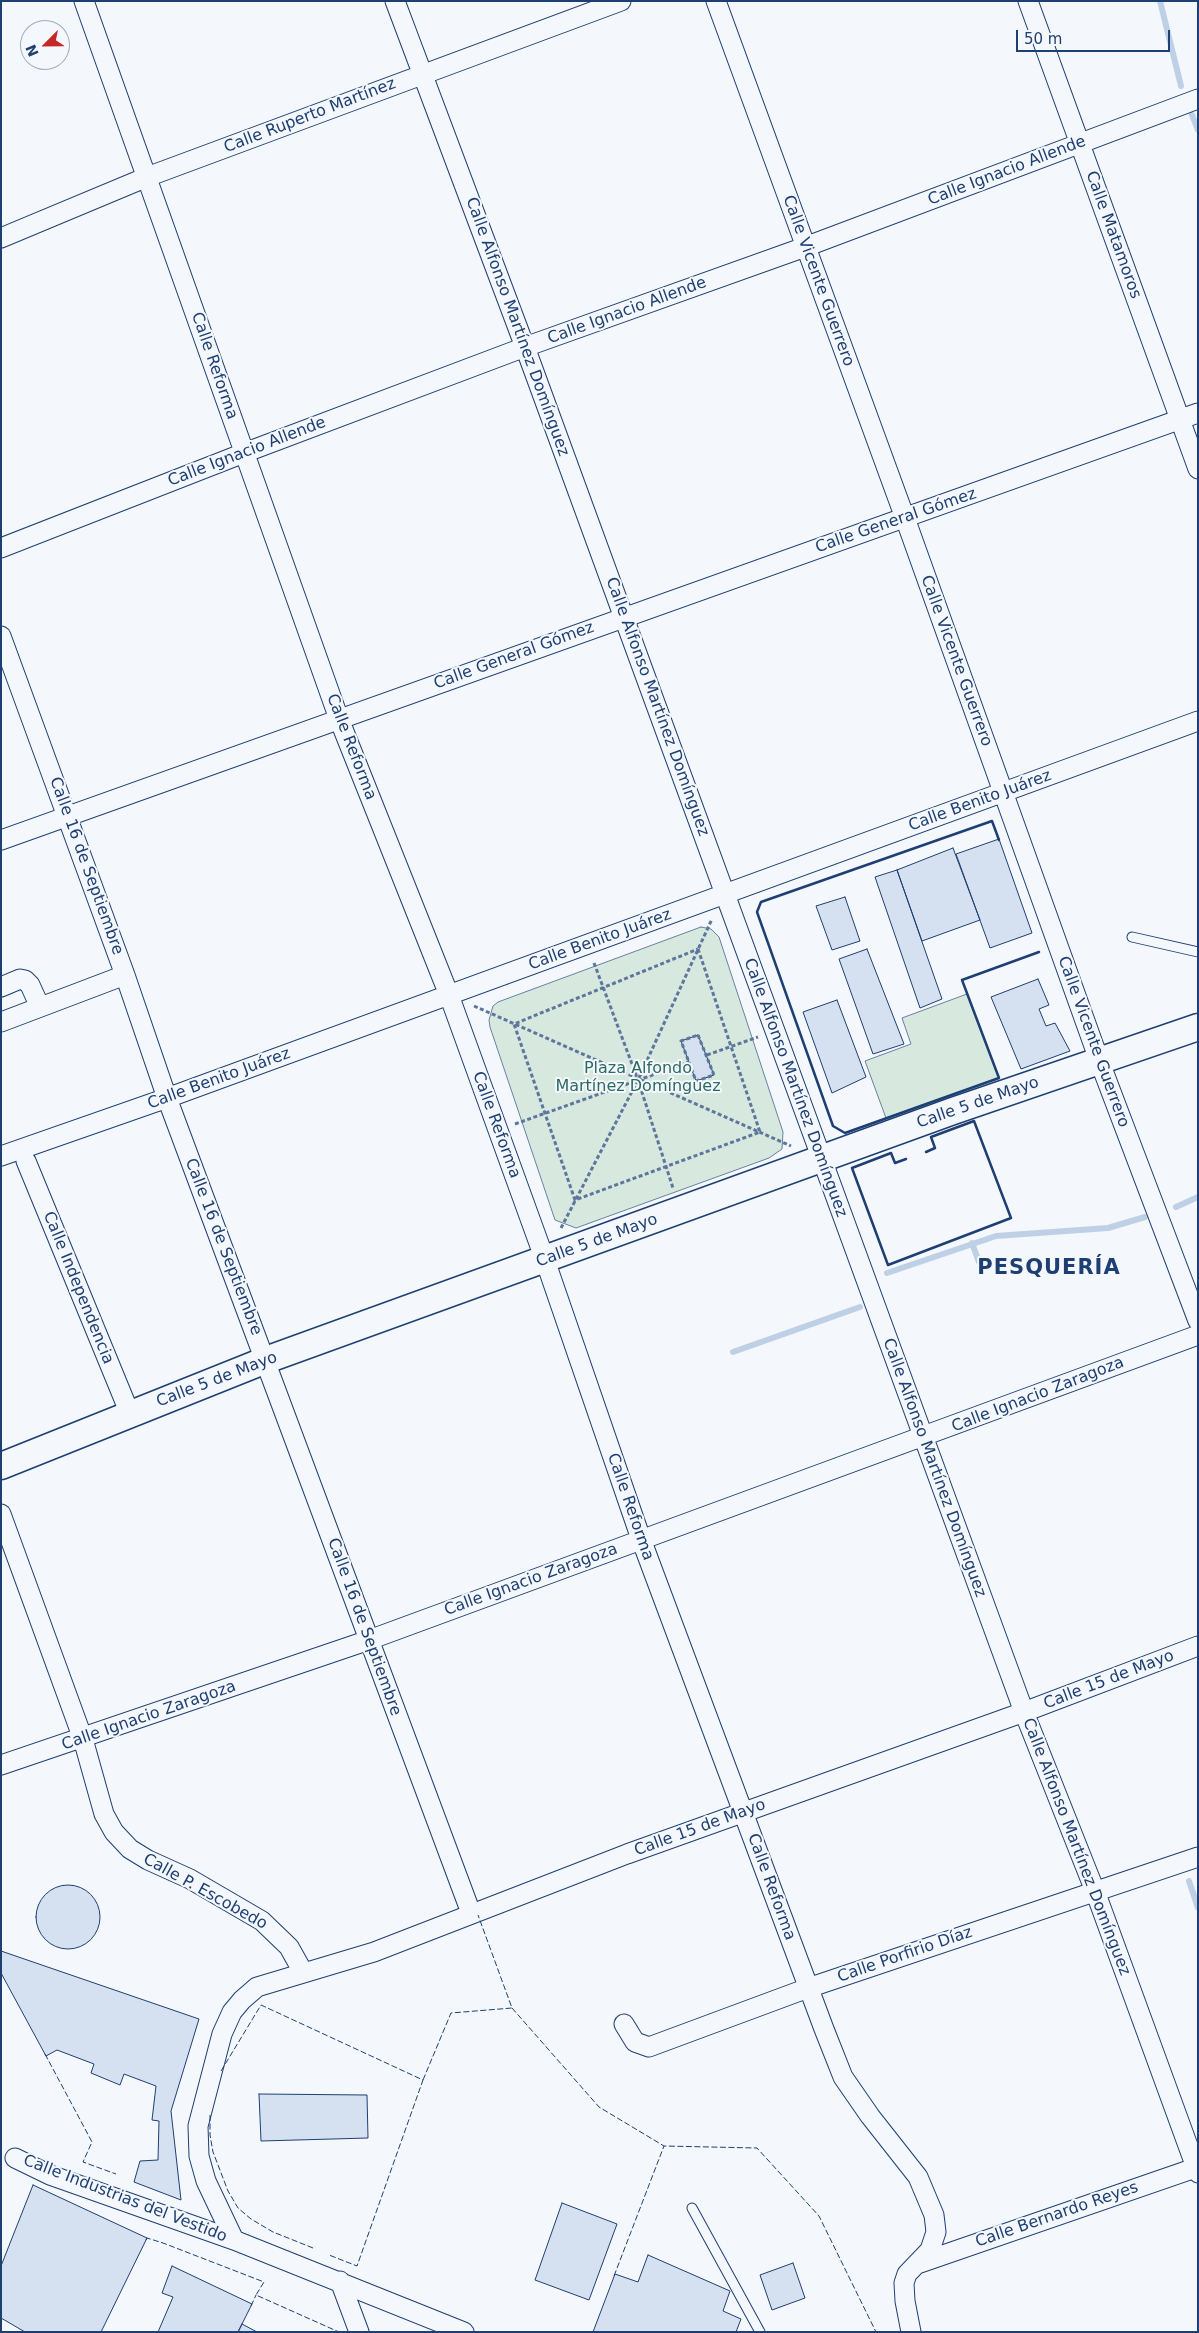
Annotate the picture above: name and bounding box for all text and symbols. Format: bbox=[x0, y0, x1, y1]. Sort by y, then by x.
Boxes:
north arrow bbox=[20, 20, 70, 70]
scale bar bbox=[1019, 20, 1173, 52]
text: 50 m bbox=[1024, 30, 1062, 48]
text: N bbox=[22, 42, 42, 59]
street label: Calle Ruperto Martínez bbox=[221, 74, 399, 158]
street label: Calle Ignacio Allende bbox=[925, 132, 1089, 210]
street label: Calle Matamoros bbox=[1081, 169, 1145, 301]
street label: Calle Vicente Guerrero bbox=[778, 193, 858, 369]
street label: Calle Alfonso Martínez Domínguez bbox=[461, 195, 573, 459]
street label: Calle Ignacio Allende bbox=[545, 273, 709, 349]
street label: Calle Reforma bbox=[187, 310, 241, 422]
street label: Calle Ignacio Allende bbox=[165, 413, 329, 491]
street label: Calle General Gómez bbox=[813, 484, 979, 558]
street label: Calle Vicente Guerrero bbox=[916, 573, 996, 749]
street label: Calle Alfonso Martínez Domínguez bbox=[601, 575, 713, 839]
street label: Calle General Gómez bbox=[431, 618, 597, 694]
street label: Calle Reforma bbox=[322, 691, 380, 803]
street label: Calle Benito Juárez bbox=[906, 766, 1054, 836]
street label: Calle 16 de Septiembre bbox=[45, 774, 127, 958]
street label: Calle Benito Juárez bbox=[526, 905, 674, 975]
street label: Calle Vicente Guerrero bbox=[1053, 954, 1133, 1130]
street label: Calle Alfonso Martínez Domínguez bbox=[739, 956, 851, 1220]
street label: Calle Benito Juárez bbox=[145, 1044, 293, 1114]
park label: Plaza Alfondo Martínez Domínguez bbox=[555, 1059, 721, 1097]
street label: Calle Reforma bbox=[468, 1069, 524, 1181]
street label: Calle 5 de Mayo bbox=[914, 1073, 1042, 1133]
street label: Calle 16 de Septiembre bbox=[180, 1156, 266, 1338]
street label: Calle Independencia bbox=[39, 1209, 117, 1367]
street label: Calle 5 de Mayo bbox=[534, 1210, 660, 1272]
district label: PESQUERÍA bbox=[976, 1256, 1122, 1282]
street label: Calle Alfonso Martínez Domínguez bbox=[878, 1336, 990, 1600]
street label: Calle 5 de Mayo bbox=[154, 1348, 280, 1412]
street label: Calle Ignacio Zaragoza bbox=[949, 1353, 1127, 1437]
street label: Calle Reforma bbox=[603, 1451, 657, 1563]
street label: Calle 16 de Septiembre bbox=[323, 1535, 405, 1719]
street label: Calle Ignacio Zaragoza bbox=[442, 1540, 620, 1620]
street label: Calle 15 de Mayo bbox=[1041, 1646, 1177, 1714]
street label: Calle Ignacio Zaragoza bbox=[59, 1677, 239, 1755]
street label: Calle Alfonso Martínez Domínguez bbox=[1018, 1716, 1134, 1978]
street label: Calle 15 de Mayo bbox=[632, 1795, 768, 1861]
street label: Calle Reforma bbox=[743, 1831, 799, 1943]
street label: Calle P. Escobedo bbox=[140, 1850, 270, 1934]
street label: Calle Porfirio Díaz bbox=[835, 1923, 975, 1987]
street label: Calle Industrias del Vestido bbox=[20, 2151, 230, 2247]
street label: Calle Bernardo Reyes bbox=[973, 2178, 1141, 2252]

